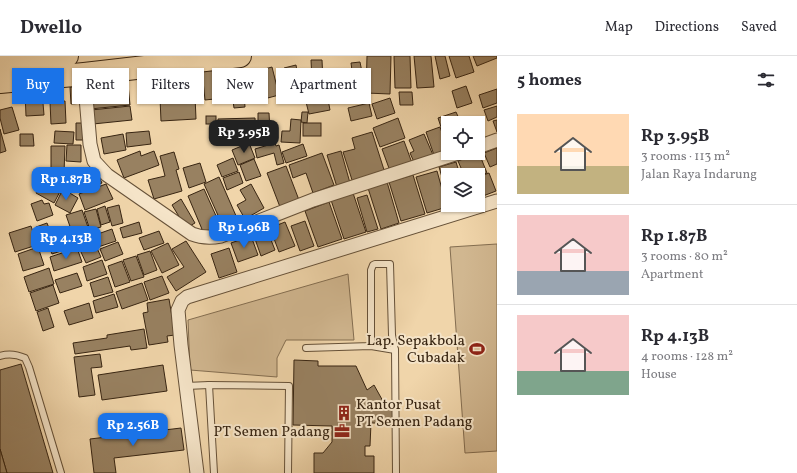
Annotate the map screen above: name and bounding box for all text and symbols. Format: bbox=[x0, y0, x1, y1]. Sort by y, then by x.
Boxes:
text: Dwello bbox=[20, 15, 82, 41]
text: Map bbox=[605, 18, 633, 37]
text: Directions bbox=[655, 18, 719, 37]
text: Saved bbox=[741, 18, 777, 37]
chip: Buy bbox=[12, 68, 64, 104]
chip: Rent bbox=[72, 68, 129, 104]
chip: Filters bbox=[137, 68, 204, 104]
chip: New bbox=[212, 68, 268, 104]
chip: Apartment bbox=[276, 68, 371, 104]
text: 5 homes bbox=[517, 69, 582, 92]
icon: filters bbox=[755, 69, 777, 91]
map controls bbox=[441, 116, 485, 212]
button: locate bbox=[441, 116, 485, 160]
pin: Rp 3.95B bbox=[203, 120, 285, 154]
text: Rp 3.95B bbox=[218, 124, 270, 142]
text: Rp 3.95B bbox=[641, 125, 709, 148]
icon: home bbox=[549, 130, 597, 178]
text: 3 rooms · 113 m² bbox=[641, 148, 730, 166]
text: Jalan Raya Indarung bbox=[641, 166, 757, 184]
pin: Rp 1.87B bbox=[25, 167, 107, 201]
button: layers bbox=[441, 168, 485, 212]
text: Rp 1.87B bbox=[41, 171, 91, 189]
pin: Rp 1.96B bbox=[203, 215, 285, 249]
text: Rp 1.96B bbox=[218, 219, 270, 237]
text: Rp 1.87B bbox=[641, 225, 708, 248]
pin: Rp 4.13B bbox=[25, 226, 107, 260]
text: Rp 4.13B bbox=[40, 230, 92, 248]
icon: home bbox=[549, 231, 597, 279]
text: 3 rooms · 80 m² bbox=[641, 248, 728, 266]
text: Apartment bbox=[641, 266, 704, 284]
text: Rp 4.13B bbox=[641, 325, 709, 348]
place label: Lap. Sepakbola Cubadak bbox=[367, 331, 465, 369]
icon: home bbox=[549, 331, 597, 379]
sports icon: Lap. Sepakbola Cubadak bbox=[468, 340, 486, 358]
text: 4 rooms · 128 m² bbox=[641, 348, 733, 366]
text: House bbox=[641, 366, 677, 384]
place label: Kantor Pusat PT Semen Padang bbox=[356, 395, 473, 433]
building icon: Kantor Pusat PT Semen Padang bbox=[335, 404, 353, 422]
pin: Rp 2.56B bbox=[92, 413, 174, 447]
text: Rp 2.56B bbox=[107, 417, 159, 435]
place label: PT Semen Padang bbox=[213, 422, 330, 443]
office icon: PT Semen Padang bbox=[333, 422, 351, 440]

